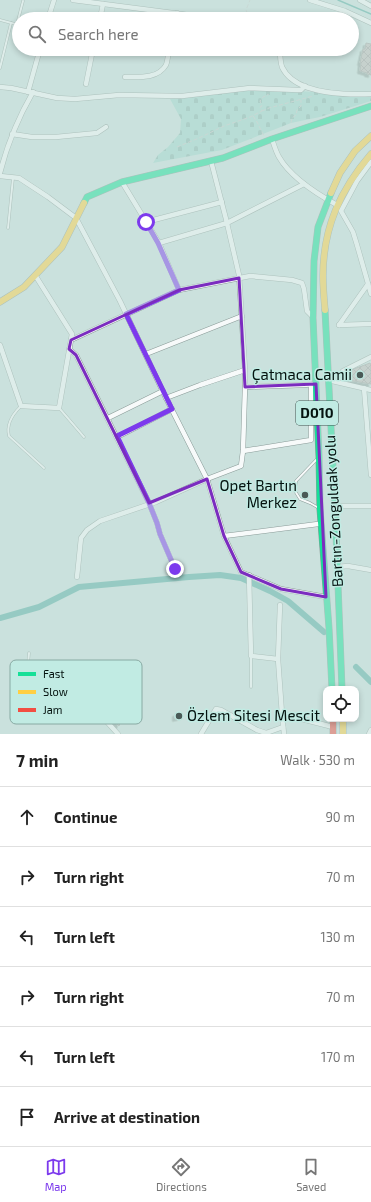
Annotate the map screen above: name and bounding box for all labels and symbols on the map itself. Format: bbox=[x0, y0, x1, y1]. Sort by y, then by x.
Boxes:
route start bbox=[137, 213, 155, 231]
place label: Çatmaca Camii bbox=[252, 365, 352, 384]
marker: Çatmaca Camii bbox=[355, 370, 365, 380]
road number: D010 bbox=[296, 401, 338, 425]
street label: Bartın-Zonguldak yolu bbox=[320, 435, 346, 588]
place label: Opet Bartın Merkez bbox=[219, 476, 297, 511]
marker: Opet Bartın Merkez bbox=[300, 490, 310, 500]
route end bbox=[166, 560, 184, 578]
legend bbox=[10, 660, 142, 724]
text: Fast bbox=[43, 667, 65, 680]
text: Slow bbox=[43, 685, 68, 698]
text: Jam bbox=[43, 703, 62, 716]
place label: Özlem Sitesi Mescit bbox=[187, 706, 320, 724]
marker: Özlem Sitesi Mescit bbox=[174, 711, 184, 721]

